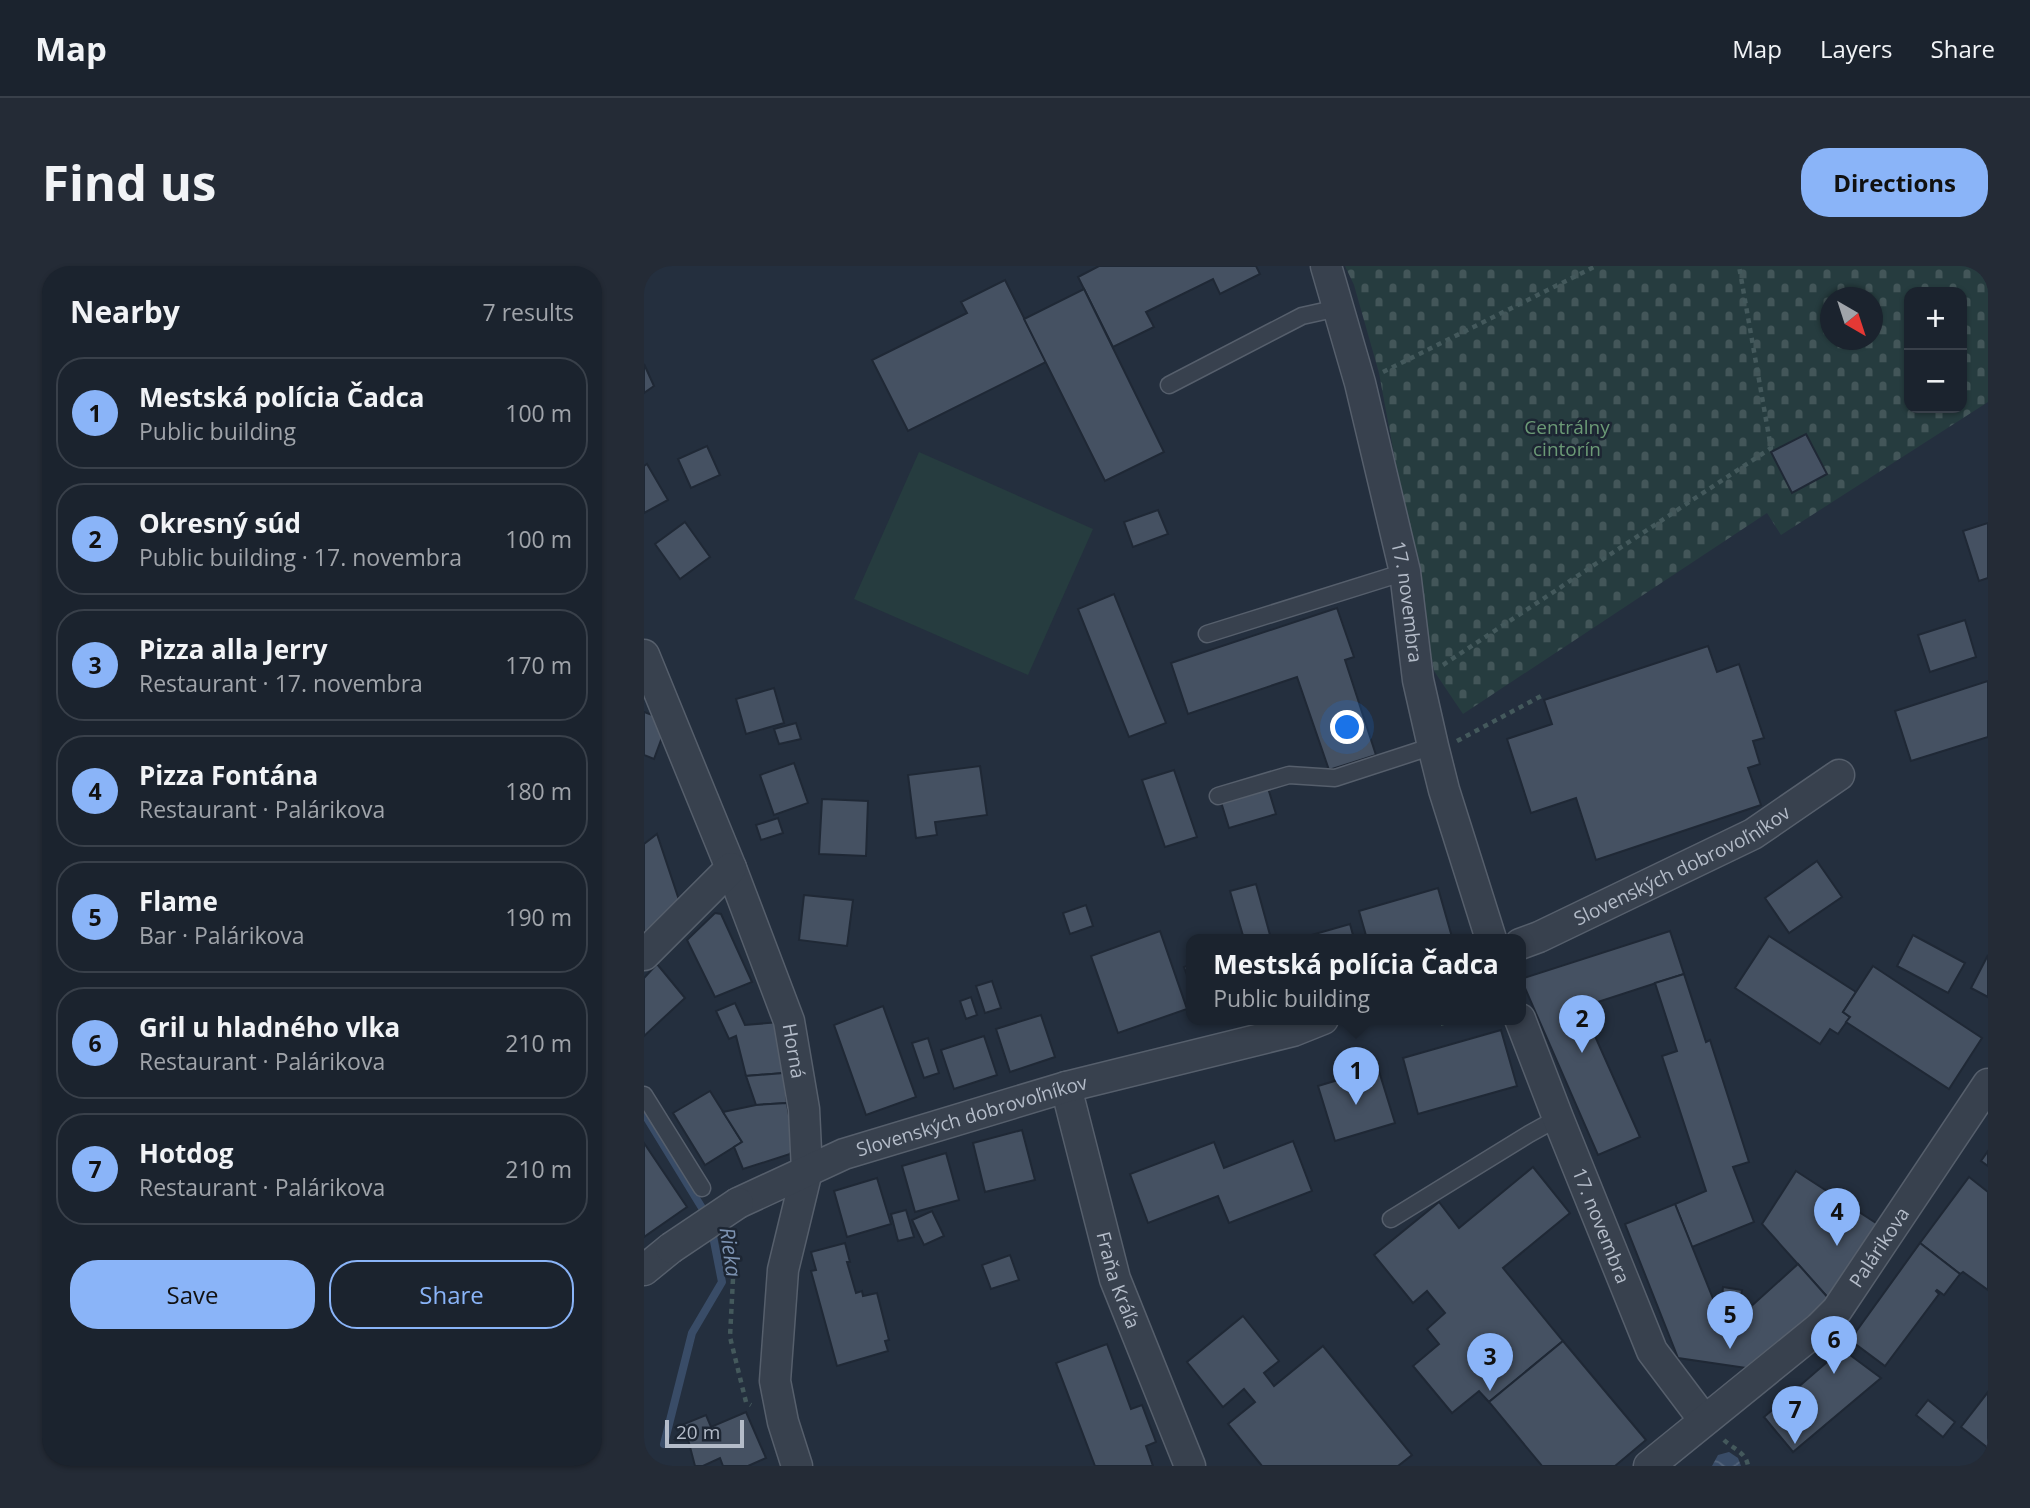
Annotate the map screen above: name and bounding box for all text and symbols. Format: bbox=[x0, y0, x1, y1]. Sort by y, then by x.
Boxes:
text: Map bbox=[35, 26, 107, 71]
text: Map bbox=[1732, 32, 1782, 65]
text: Layers bbox=[1820, 32, 1893, 65]
text: Share bbox=[1931, 32, 1995, 65]
button: Directions bbox=[1801, 148, 1988, 217]
text: Find us bbox=[42, 149, 216, 215]
north arrow bbox=[1820, 287, 1883, 350]
map controls bbox=[1904, 287, 1967, 413]
button: + bbox=[1904, 287, 1967, 350]
text: Nearby bbox=[70, 291, 180, 332]
text: 7 results bbox=[483, 296, 574, 328]
button: − bbox=[1904, 350, 1967, 413]
text: Mestská polícia Čadca bbox=[139, 379, 425, 415]
text: 1 bbox=[88, 397, 102, 429]
text: 100 m bbox=[505, 397, 572, 429]
park label: Centrálny cintorín bbox=[1524, 414, 1610, 462]
text: Public building bbox=[139, 415, 296, 447]
text: Okresný súd bbox=[139, 505, 301, 541]
text: 2 bbox=[88, 523, 102, 555]
text: 100 m bbox=[505, 523, 572, 555]
street label: 17. novembra bbox=[1385, 538, 1429, 664]
text: Public building · 17. novembra bbox=[139, 541, 462, 573]
text: Pizza alla Jerry bbox=[139, 631, 328, 667]
text: 3 bbox=[88, 649, 102, 681]
text: 170 m bbox=[505, 649, 572, 681]
text: Restaurant · 17. novembra bbox=[139, 667, 423, 699]
your location bbox=[1330, 710, 1364, 744]
text: Pizza Fontána bbox=[139, 757, 318, 793]
text: 4 bbox=[88, 775, 102, 807]
text: 180 m bbox=[505, 775, 572, 807]
text: Restaurant · Palárikova bbox=[139, 793, 385, 825]
street label: Slovenských dobrovoľníkov bbox=[1569, 799, 1796, 931]
text: Flame bbox=[139, 883, 218, 919]
text: 5 bbox=[88, 901, 102, 933]
text: 190 m bbox=[505, 901, 572, 933]
text: Bar · Palárikova bbox=[139, 919, 305, 951]
popup bbox=[1186, 934, 1526, 1025]
text: Mestská polícia Čadca bbox=[1213, 946, 1499, 982]
text: Public building bbox=[1213, 982, 1370, 1014]
pin: 2 bbox=[1559, 995, 1605, 1053]
text: Gril u hladného vlka bbox=[139, 1009, 400, 1045]
street label: Horná bbox=[777, 1021, 812, 1080]
text: 6 bbox=[88, 1027, 102, 1059]
text: 210 m bbox=[505, 1027, 572, 1059]
text: Restaurant · Palárikova bbox=[139, 1045, 385, 1077]
pin: 1 bbox=[1333, 1047, 1379, 1105]
street label: Slovenských dobrovoľníkov bbox=[853, 1069, 1090, 1163]
text: Hotdog bbox=[139, 1135, 234, 1171]
text: 7 bbox=[88, 1153, 102, 1185]
text: 210 m bbox=[505, 1153, 572, 1185]
street label: 17. novembra bbox=[1566, 1164, 1636, 1287]
text: Restaurant · Palárikova bbox=[139, 1171, 385, 1203]
pin: 4 bbox=[1814, 1188, 1860, 1246]
street label: Palárikova bbox=[1843, 1202, 1915, 1292]
water label: Rieka bbox=[714, 1225, 748, 1279]
street label: Fraňa Kráľa bbox=[1090, 1229, 1146, 1332]
button: Save bbox=[70, 1260, 315, 1329]
button: Share bbox=[329, 1260, 574, 1329]
pin: 5 bbox=[1707, 1291, 1753, 1349]
pin: 6 bbox=[1811, 1316, 1857, 1374]
pin: 3 bbox=[1467, 1333, 1513, 1391]
pin: 7 bbox=[1772, 1386, 1818, 1444]
scale bar bbox=[665, 1417, 744, 1449]
text: 20 m bbox=[676, 1419, 720, 1445]

